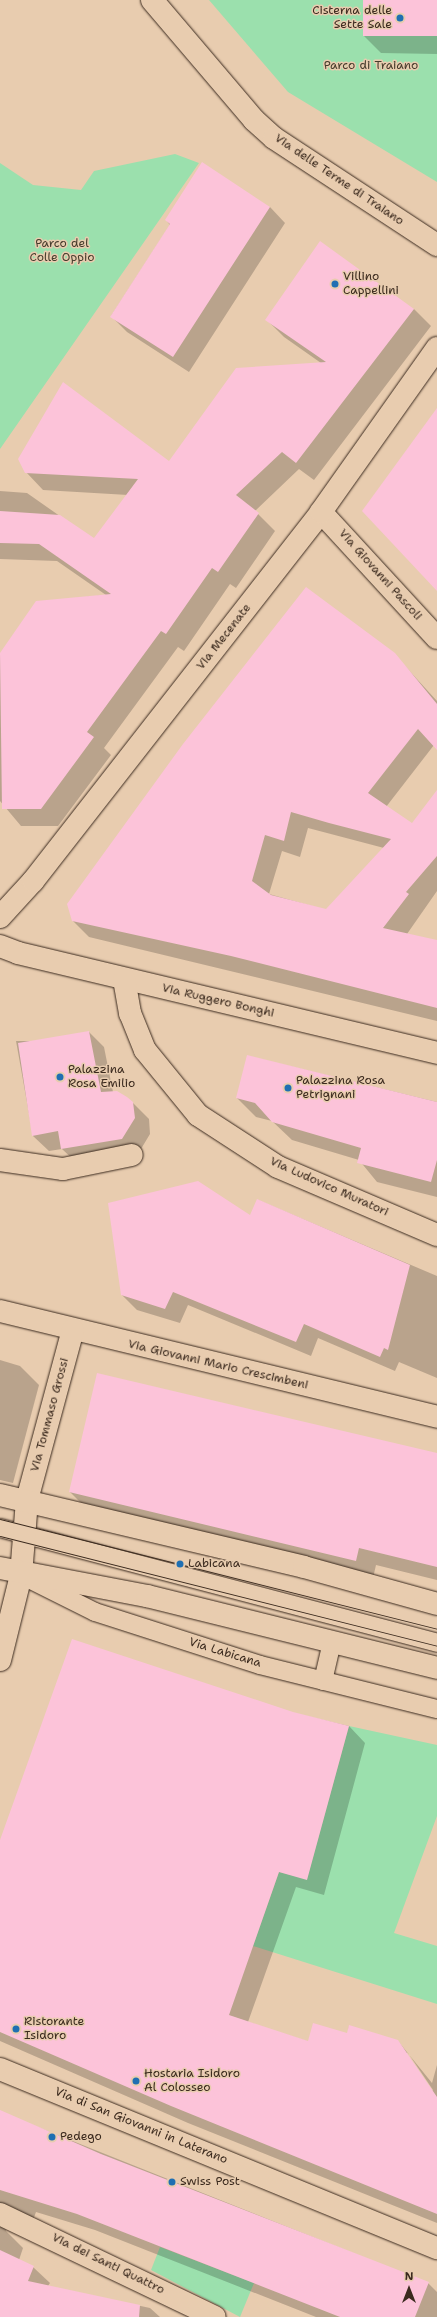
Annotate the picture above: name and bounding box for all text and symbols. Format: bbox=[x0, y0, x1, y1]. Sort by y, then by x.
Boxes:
place label: Cisterna delle Sette Sale bbox=[312, 4, 392, 32]
marker: Cisterna delle Sette Sale bbox=[395, 13, 405, 23]
park label: Parco di Traiano bbox=[324, 59, 418, 73]
street label: Via delle Terme di Traiano bbox=[272, 131, 406, 229]
park label: Parco del Colle Oppio bbox=[30, 237, 94, 265]
place label: Villino Cappellini bbox=[343, 270, 399, 298]
marker: Villino Cappellini bbox=[330, 279, 340, 289]
street label: Via Giovanni Pascoli bbox=[335, 527, 425, 623]
street label: Via Mecenate bbox=[194, 601, 254, 673]
street label: Via Ruggero Bonghi bbox=[160, 981, 276, 1021]
place label: Palazzina Rosa Emilio bbox=[68, 1063, 135, 1091]
marker: Palazzina Rosa Emilio bbox=[55, 1072, 65, 1082]
place label: Palazzina Rosa Petrignani bbox=[296, 1074, 385, 1102]
marker: Palazzina Rosa Petrignani bbox=[283, 1083, 293, 1093]
street label: Via Ludovico Muratori bbox=[267, 1154, 391, 1220]
street label: Via Giovanni Mario Crescimbeni bbox=[126, 1337, 310, 1393]
street label: Via Tommaso Grossi bbox=[28, 1356, 72, 1474]
place label: Labicana bbox=[188, 1557, 240, 1571]
marker: Labicana bbox=[175, 1559, 185, 1569]
street label: Via Labicana bbox=[187, 1635, 263, 1671]
place label: Ristorante Isidoro bbox=[24, 2015, 84, 2043]
marker: Ristorante Isidoro bbox=[11, 2024, 21, 2034]
place label: Hostaria Isidoro Al Colosseo bbox=[144, 2067, 240, 2095]
marker: Hostaria Isidoro Al Colosseo bbox=[131, 2076, 141, 2086]
street label: Via di San Giovanni in Laterano bbox=[52, 2085, 230, 2167]
place label: Pedego bbox=[60, 2130, 102, 2144]
marker: Pedego bbox=[47, 2132, 57, 2142]
place label: Swiss Post bbox=[180, 2175, 240, 2189]
marker: Swiss Post bbox=[167, 2177, 177, 2187]
street label: Via dei Santi Quattro bbox=[49, 2230, 167, 2298]
north arrow bbox=[389, 2269, 429, 2309]
text: N bbox=[405, 2269, 413, 2284]

